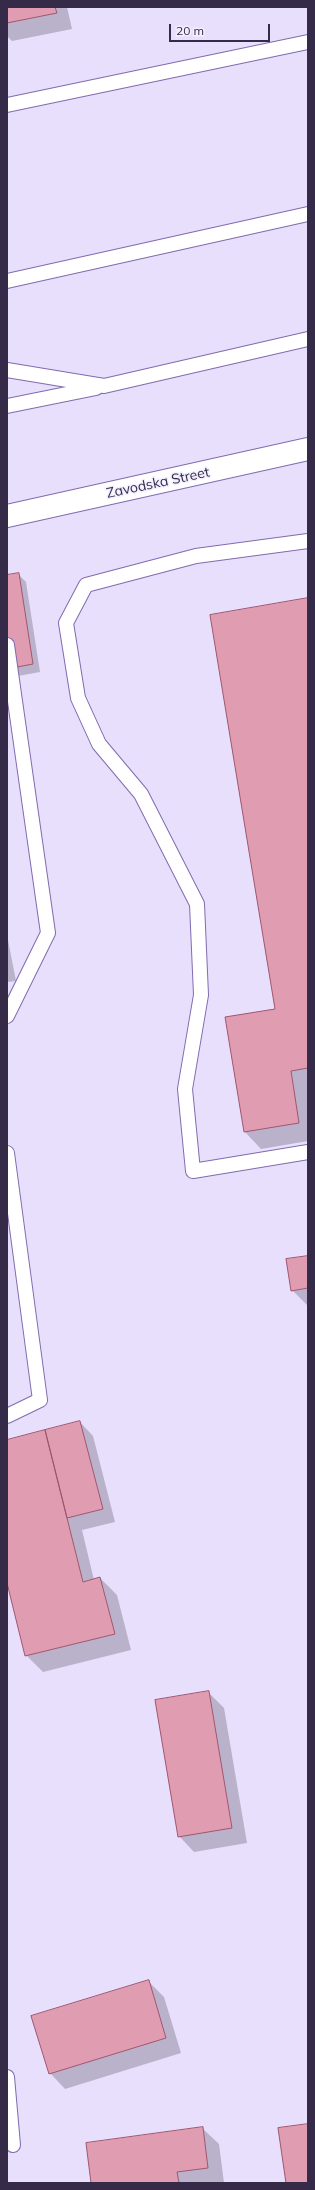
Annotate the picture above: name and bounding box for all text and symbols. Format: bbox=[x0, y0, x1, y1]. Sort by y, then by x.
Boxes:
scale bar bbox=[171, 16, 272, 42]
text: 20 m bbox=[176, 23, 204, 38]
street label: Zavodska Street bbox=[105, 464, 211, 502]

